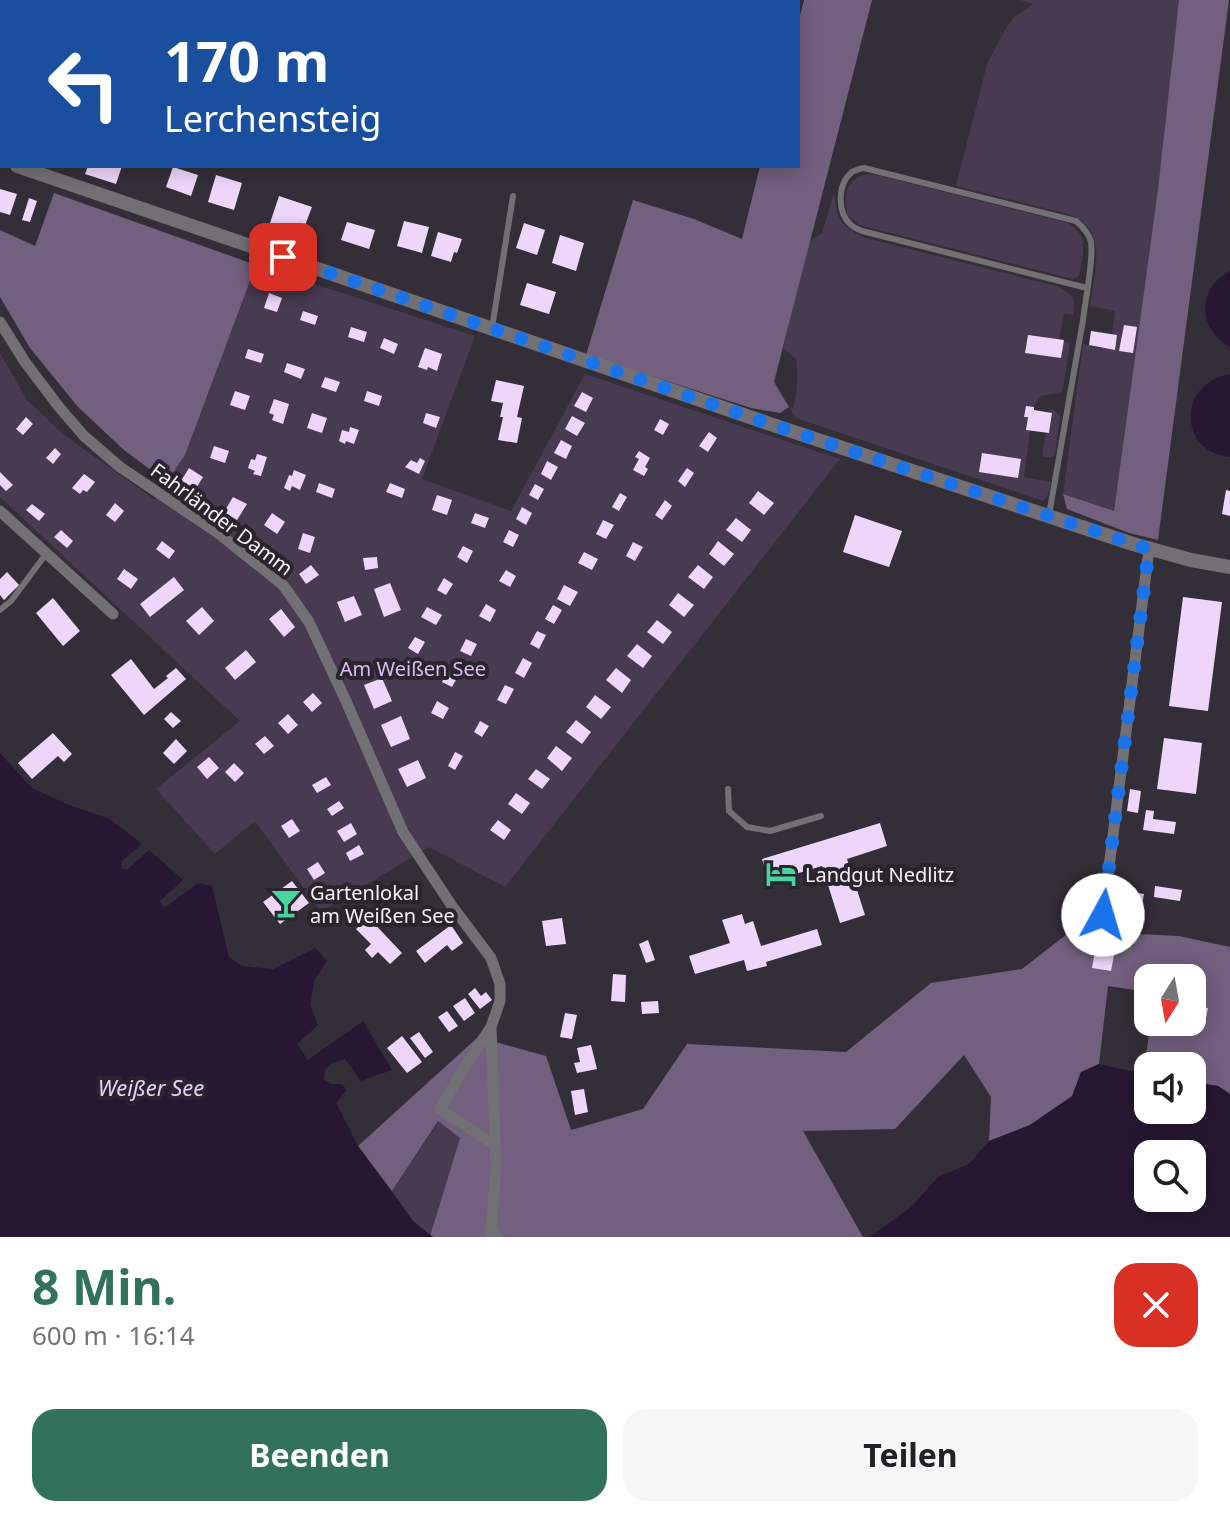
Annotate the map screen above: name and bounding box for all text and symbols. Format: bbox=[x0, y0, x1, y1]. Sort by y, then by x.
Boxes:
text: 170 m bbox=[164, 22, 329, 98]
icon: left bbox=[32, 32, 136, 136]
text: Lerchensteig bbox=[164, 94, 381, 143]
pin bbox=[249, 223, 317, 291]
icon: arrive bbox=[261, 235, 305, 279]
street label: Fahrländer Damm bbox=[145, 457, 299, 581]
park label: Am Weißen See bbox=[340, 655, 486, 682]
hotel icon: Landgut Nedlitz bbox=[764, 857, 798, 891]
place label: Landgut Nedlitz bbox=[805, 861, 954, 888]
position arrow bbox=[1061, 873, 1145, 957]
place label: Gartenlokal am Weißen See bbox=[310, 879, 455, 929]
bar icon: Gartenlokal am Weißen See bbox=[269, 886, 303, 920]
north arrow bbox=[1134, 964, 1206, 1036]
map controls bbox=[1134, 964, 1206, 1212]
button: sound bbox=[1134, 1052, 1206, 1124]
water label: Weißer See bbox=[98, 1072, 204, 1102]
button: search bbox=[1134, 1140, 1206, 1212]
text: 8 Min. bbox=[32, 1254, 176, 1319]
button: close bbox=[1114, 1263, 1198, 1347]
text: 600 m · 16:14 bbox=[32, 1317, 195, 1353]
button: Beenden bbox=[32, 1409, 607, 1501]
button: Teilen bbox=[623, 1409, 1198, 1501]

